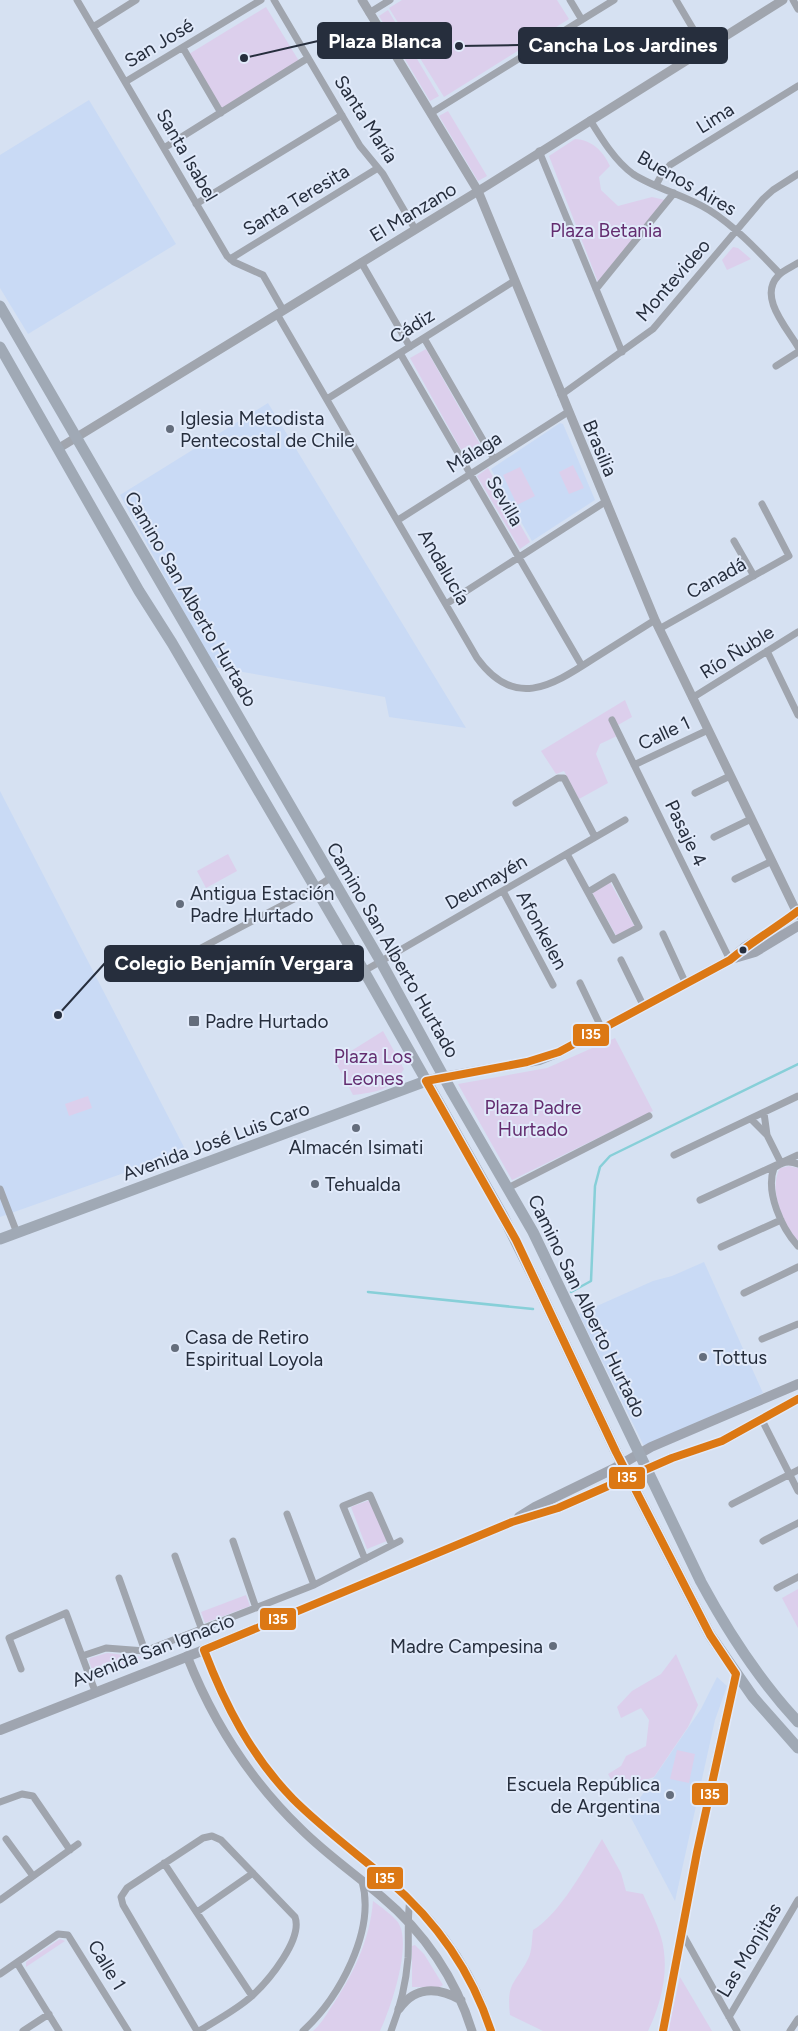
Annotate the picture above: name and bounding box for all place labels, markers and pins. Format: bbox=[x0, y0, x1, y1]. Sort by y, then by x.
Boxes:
callout: Plaza Blanca bbox=[318, 23, 451, 58]
callout: Cancha Los Jardines bbox=[519, 28, 727, 63]
place label: Iglesia Metodista Pentecostal de Chile bbox=[180, 407, 355, 452]
marker: Iglesia Metodista Pentecostal de Chile bbox=[164, 423, 176, 435]
place label: Antigua Estación Padre Hurtado bbox=[190, 882, 334, 927]
marker: Antigua Estación Padre Hurtado bbox=[174, 898, 186, 910]
unlabelled marker bbox=[738, 945, 748, 955]
callout: Colegio Benjamín Vergara bbox=[105, 946, 363, 981]
place label: Padre Hurtado bbox=[205, 1010, 328, 1033]
marker: Padre Hurtado bbox=[187, 1014, 201, 1028]
marker: Almacén Isimati bbox=[350, 1122, 362, 1134]
place label: Almacén Isimati bbox=[289, 1136, 423, 1159]
place label: Tehualda bbox=[325, 1173, 401, 1196]
marker: Tehualda bbox=[309, 1178, 321, 1190]
place label: Casa de Retiro Espiritual Loyola bbox=[185, 1326, 323, 1371]
marker: Casa de Retiro Espiritual Loyola bbox=[169, 1342, 181, 1354]
place label: Tottus bbox=[713, 1346, 767, 1369]
marker: Tottus bbox=[697, 1351, 709, 1363]
place label: Madre Campesina bbox=[390, 1635, 543, 1658]
marker: Madre Campesina bbox=[547, 1640, 559, 1652]
place label: Escuela República de Argentina bbox=[506, 1773, 660, 1818]
marker: Escuela República de Argentina bbox=[664, 1789, 676, 1801]

